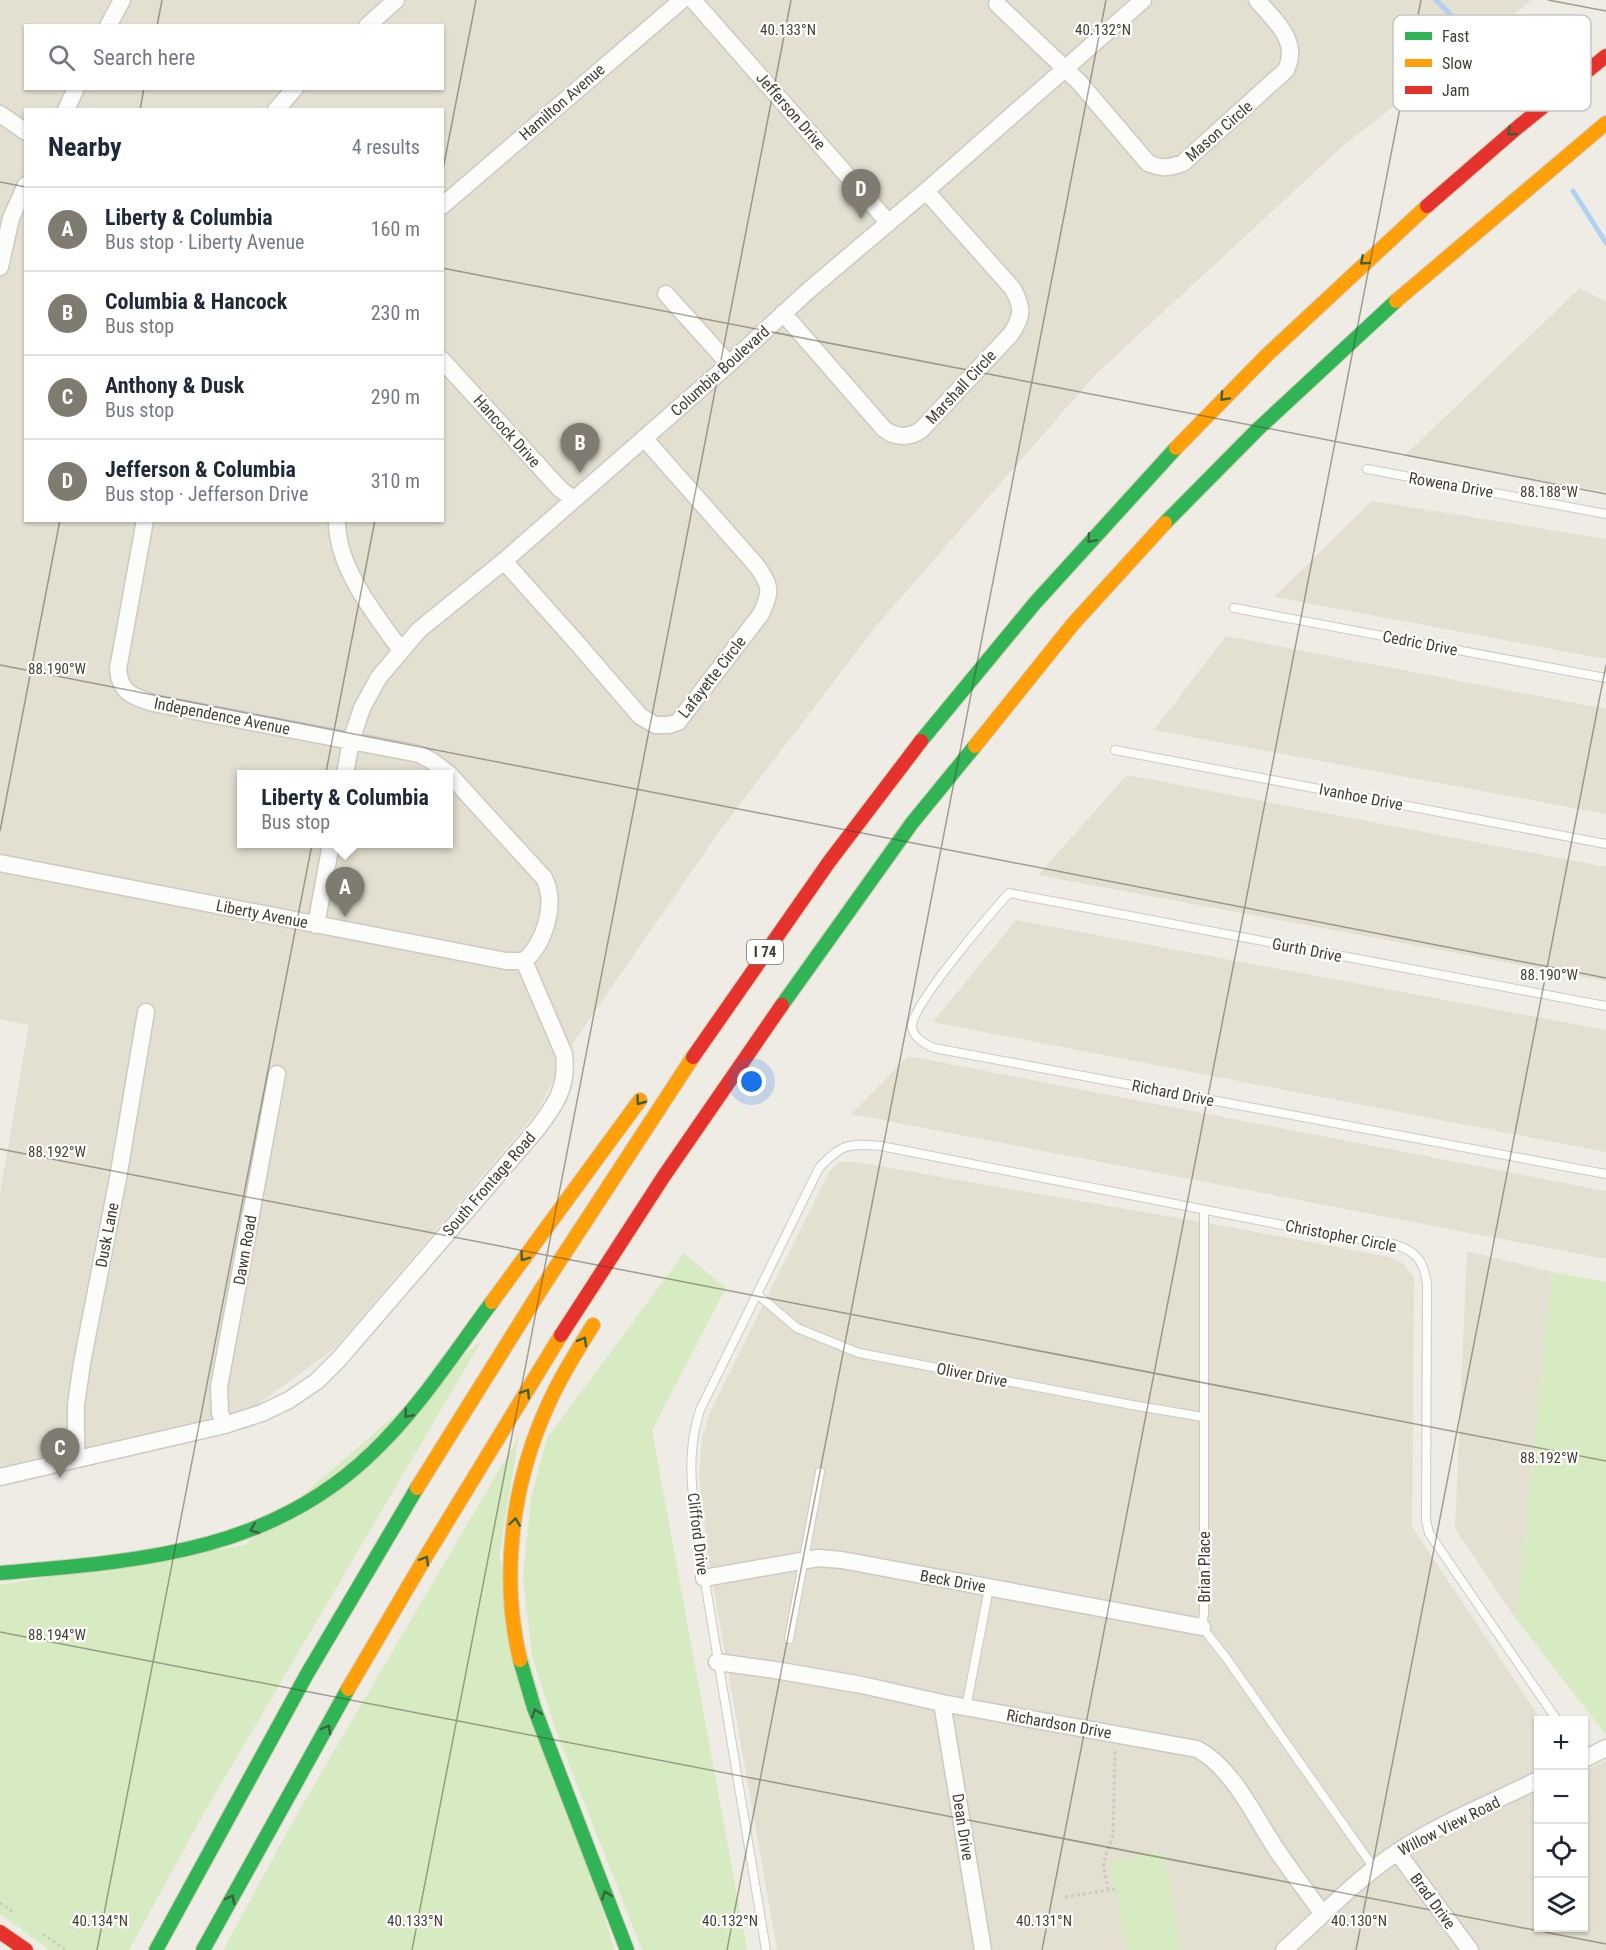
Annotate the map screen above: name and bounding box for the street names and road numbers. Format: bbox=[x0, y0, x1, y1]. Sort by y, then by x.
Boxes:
street label: Hamilton Avenue bbox=[515, 60, 609, 144]
street label: Jefferson Drive bbox=[752, 68, 830, 154]
street label: Mason Circle bbox=[1182, 97, 1256, 165]
street label: Columbia Boulevard bbox=[667, 322, 773, 420]
street label: Marshall Circle bbox=[922, 346, 1000, 428]
street label: Hancock Drive bbox=[470, 391, 544, 471]
street label: Rowena Drive bbox=[1407, 468, 1495, 502]
street label: Cedric Drive bbox=[1381, 626, 1459, 660]
street label: Lafayette Circle bbox=[674, 632, 750, 722]
street label: Independence Avenue bbox=[152, 693, 292, 739]
street label: Ivanhoe Drive bbox=[1317, 780, 1405, 814]
street label: Liberty Avenue bbox=[215, 896, 309, 932]
street label: Gurth Drive bbox=[1271, 934, 1343, 966]
road number: I 74 bbox=[747, 940, 783, 964]
street label: Richard Drive bbox=[1130, 1076, 1216, 1110]
street label: South Frontage Road bbox=[439, 1128, 539, 1240]
street label: Dusk Lane bbox=[91, 1201, 123, 1269]
street label: Dawn Road bbox=[230, 1214, 260, 1286]
street label: Christopher Circle bbox=[1284, 1216, 1398, 1256]
street label: Oliver Drive bbox=[935, 1359, 1009, 1391]
street label: Clifford Drive bbox=[684, 1492, 712, 1576]
street label: Brian Place bbox=[1195, 1531, 1214, 1603]
street label: Beck Drive bbox=[919, 1566, 987, 1596]
street label: Richardson Drive bbox=[1005, 1705, 1113, 1743]
street label: Dean Drive bbox=[948, 1792, 978, 1862]
street label: Willow View Road bbox=[1395, 1792, 1503, 1860]
street label: Brad Drive bbox=[1406, 1869, 1460, 1933]

